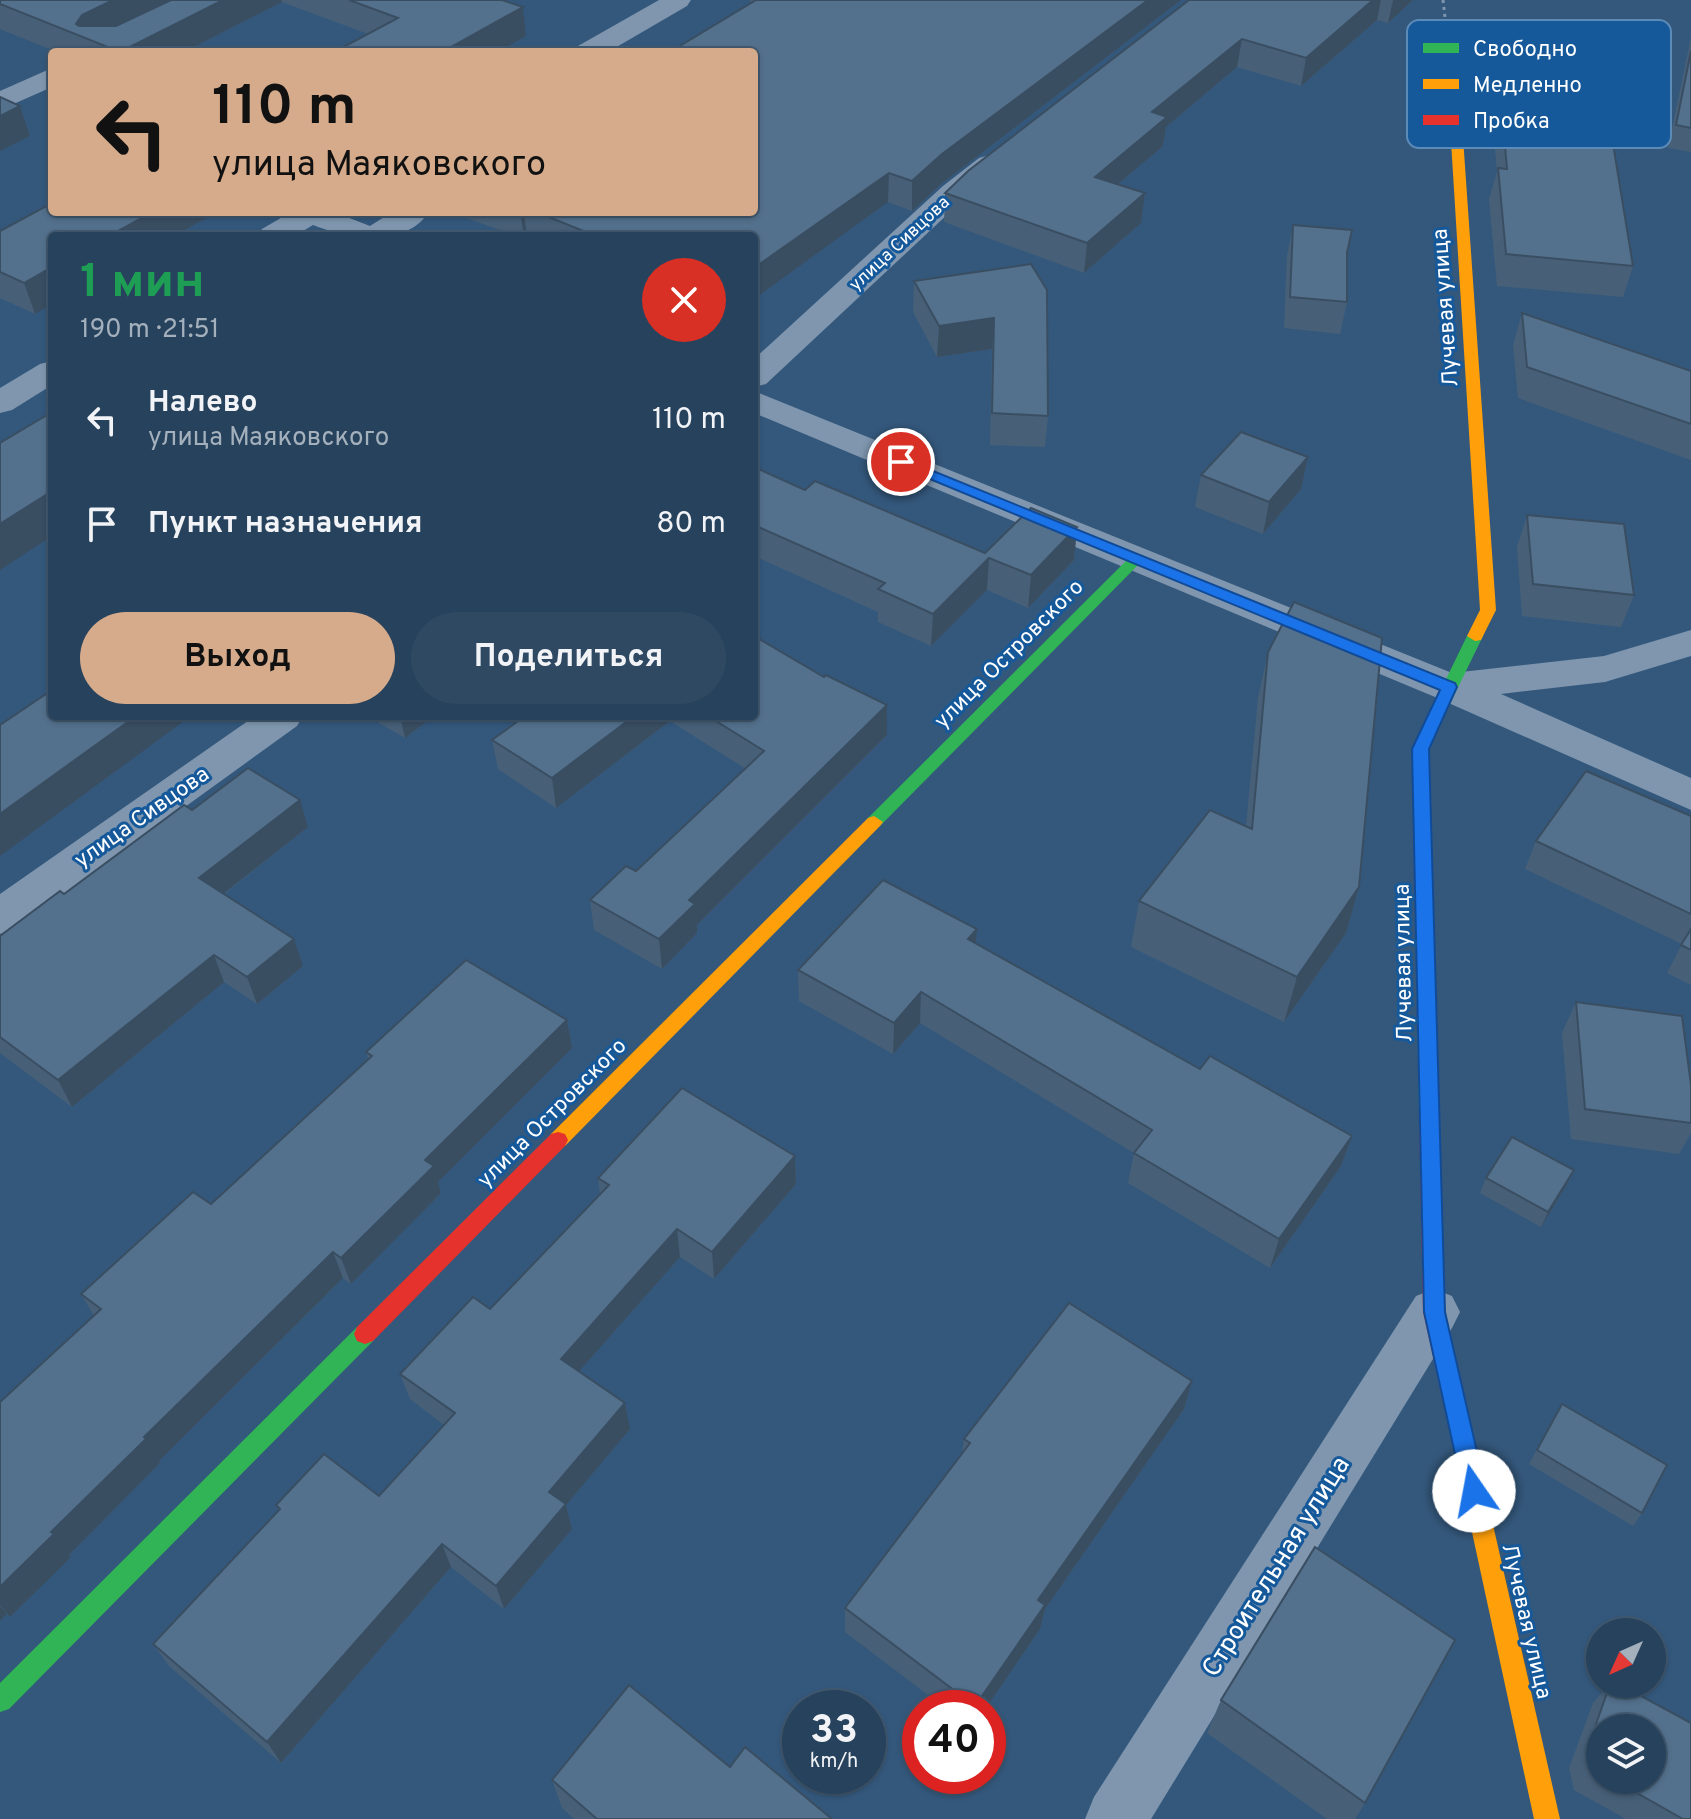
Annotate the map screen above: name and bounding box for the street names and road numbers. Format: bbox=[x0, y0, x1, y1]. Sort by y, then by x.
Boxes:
street label: улица Сивцова bbox=[845, 192, 955, 297]
street label: Лучевая улица bbox=[1427, 228, 1465, 388]
street label: улица Островского bbox=[929, 574, 1090, 735]
street label: улица Сивцова bbox=[70, 762, 215, 874]
street label: Лучевая улица bbox=[1390, 883, 1419, 1042]
street label: улица Островского bbox=[472, 1033, 633, 1194]
street label: Строительная улица bbox=[1196, 1451, 1358, 1684]
street label: Лучевая улица bbox=[1495, 1541, 1557, 1702]

